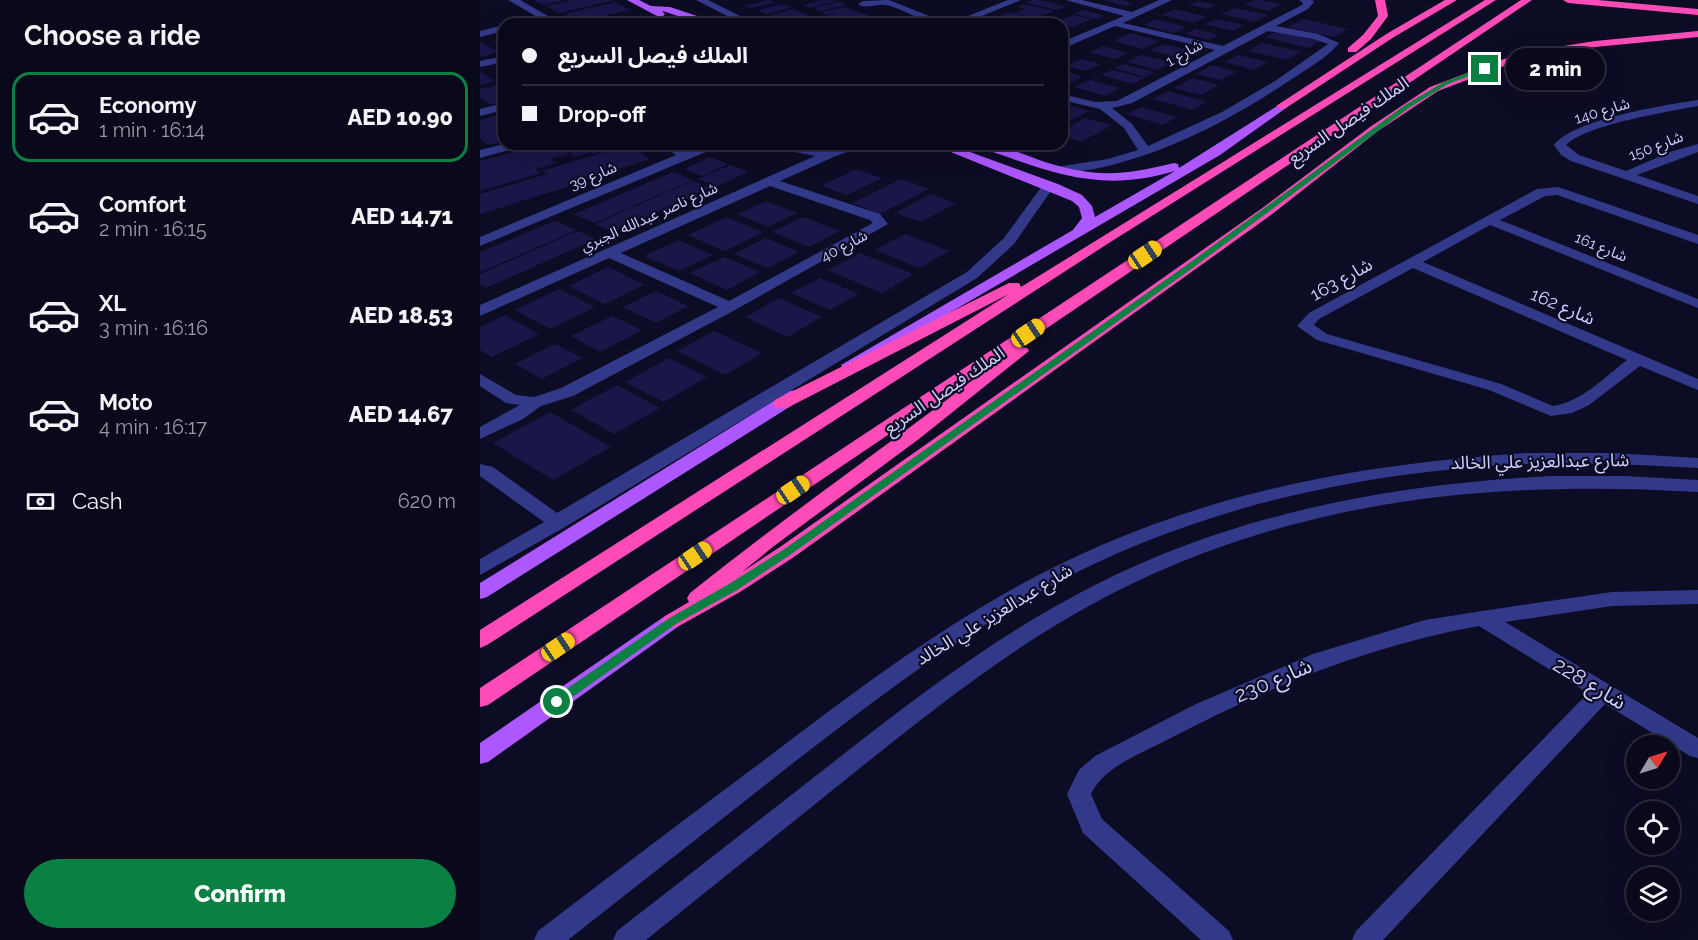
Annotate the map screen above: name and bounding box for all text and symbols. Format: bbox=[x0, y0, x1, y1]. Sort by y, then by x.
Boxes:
text: Choose a ride bbox=[24, 20, 200, 51]
street label: شارع 1 bbox=[1162, 35, 1207, 73]
text: الملك فيصل السريع bbox=[558, 42, 748, 68]
callout: 2 min bbox=[1506, 48, 1605, 90]
route end bbox=[1471, 55, 1498, 82]
text: 2 min bbox=[1529, 57, 1582, 81]
street label: الملك فيصل السريع bbox=[1284, 72, 1415, 172]
icon: car bbox=[27, 90, 81, 144]
text: Economy bbox=[99, 92, 197, 118]
street label: شارع 140 bbox=[1572, 94, 1633, 131]
text: Drop-off bbox=[558, 101, 646, 127]
text: AED 10.90 bbox=[348, 104, 453, 130]
text: 1 min · 16:14 bbox=[99, 118, 205, 142]
street label: شارع 150 bbox=[1626, 127, 1687, 167]
street label: شارع 39 bbox=[567, 158, 621, 197]
street label: شارع ناصر عبدالله الجبري bbox=[578, 179, 722, 258]
icon: car bbox=[27, 189, 81, 243]
text: Comfort bbox=[99, 191, 186, 217]
text: AED 14.71 bbox=[351, 203, 453, 229]
text: 2 min · 16:15 bbox=[99, 217, 207, 241]
street label: شارع 40 bbox=[818, 226, 872, 268]
street label: شارع 161 bbox=[1571, 228, 1630, 269]
car bbox=[1125, 237, 1165, 273]
street label: شارع 163 bbox=[1306, 253, 1378, 308]
street label: شارع 162 bbox=[1526, 283, 1598, 333]
icon: car bbox=[27, 288, 81, 342]
text: XL bbox=[99, 290, 126, 316]
text: AED 18.53 bbox=[349, 302, 453, 328]
car bbox=[1008, 315, 1048, 351]
text: 3 min · 16:16 bbox=[99, 316, 208, 340]
street label: الملك فيصل السريع bbox=[880, 342, 1011, 442]
icon: car bbox=[27, 387, 81, 441]
text: Moto bbox=[99, 389, 153, 415]
text: AED 14.67 bbox=[349, 401, 453, 427]
text: 4 min · 16:17 bbox=[99, 415, 207, 439]
street label: شارع عبدالعزيز علي الخالد bbox=[1450, 449, 1630, 477]
car bbox=[773, 472, 813, 508]
icon: cash bbox=[24, 485, 57, 518]
text: Cash bbox=[72, 488, 123, 514]
text: 620 m bbox=[398, 489, 456, 513]
car bbox=[675, 538, 715, 574]
street label: شارع عبدالعزيز علي الخالد bbox=[912, 559, 1078, 672]
car bbox=[538, 629, 578, 665]
street label: شارع 228 bbox=[1547, 652, 1631, 717]
street label: شارع 230 bbox=[1231, 653, 1316, 710]
route start bbox=[543, 688, 570, 715]
north arrow bbox=[1626, 735, 1680, 789]
map controls bbox=[1626, 735, 1680, 921]
button: locate bbox=[1626, 801, 1680, 855]
button: Confirm bbox=[24, 859, 456, 928]
button: layers bbox=[1626, 867, 1680, 921]

